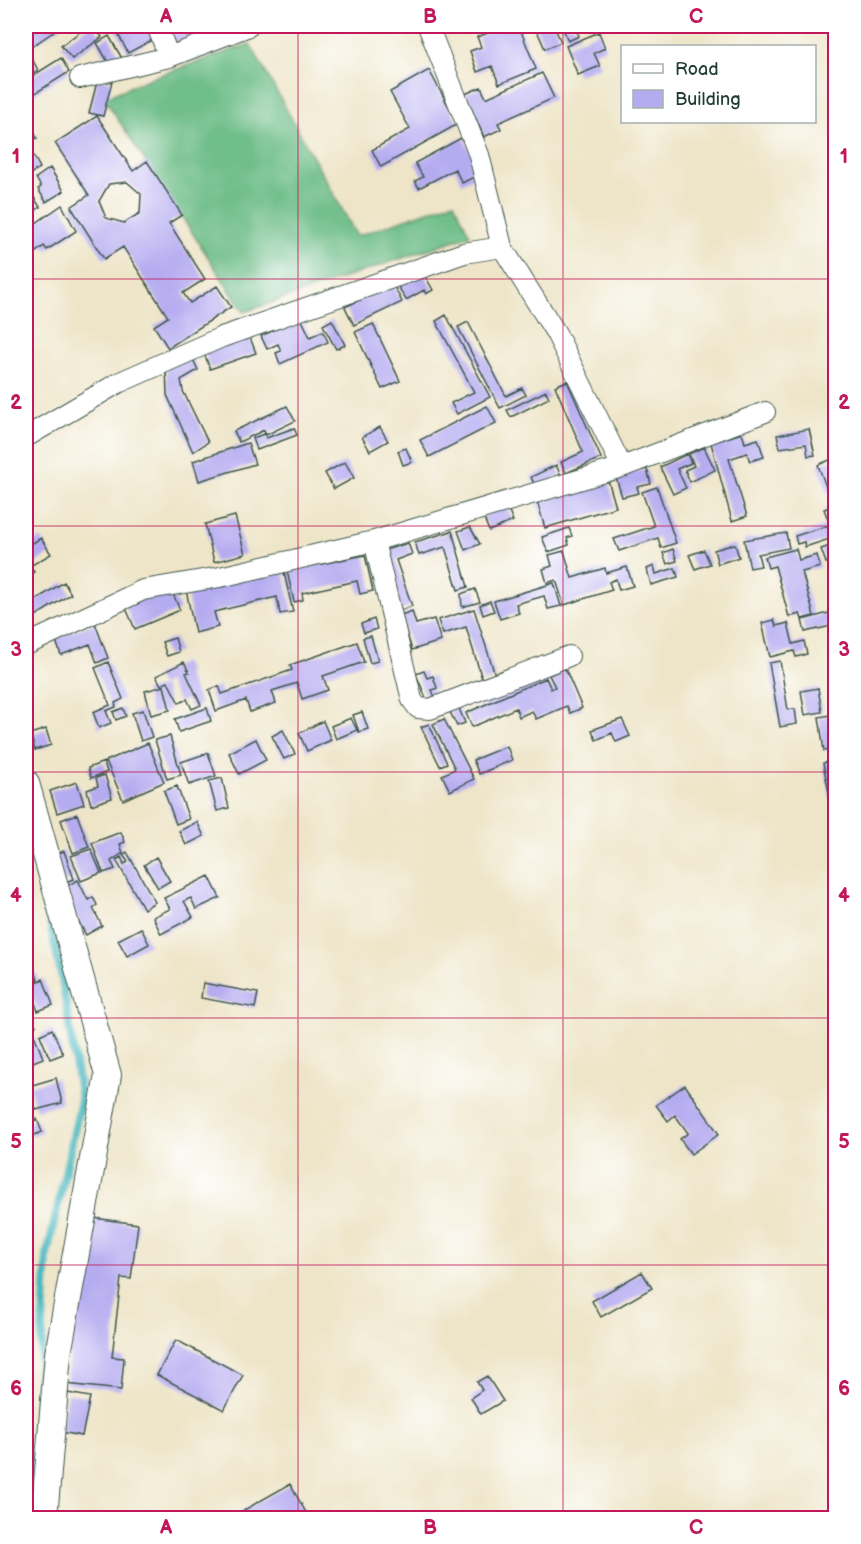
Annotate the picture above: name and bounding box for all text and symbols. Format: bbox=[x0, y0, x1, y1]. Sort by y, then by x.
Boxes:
text: A bbox=[159, 5, 173, 29]
text: B bbox=[423, 5, 437, 29]
text: C bbox=[689, 5, 703, 29]
legend bbox=[621, 45, 816, 123]
text: Road bbox=[675, 59, 719, 80]
text: Building bbox=[675, 89, 741, 110]
text: 1 bbox=[12, 145, 20, 169]
text: 1 bbox=[840, 145, 848, 169]
text: 2 bbox=[10, 391, 22, 415]
text: 2 bbox=[838, 391, 850, 415]
text: 3 bbox=[10, 638, 22, 662]
text: 3 bbox=[838, 638, 850, 662]
text: 4 bbox=[10, 884, 22, 908]
text: 4 bbox=[838, 884, 850, 908]
text: 5 bbox=[10, 1130, 22, 1154]
text: 5 bbox=[838, 1130, 850, 1154]
text: 6 bbox=[10, 1377, 22, 1401]
text: 6 bbox=[838, 1377, 850, 1401]
text: A bbox=[159, 1516, 173, 1540]
text: B bbox=[423, 1516, 437, 1540]
text: C bbox=[689, 1516, 703, 1540]

